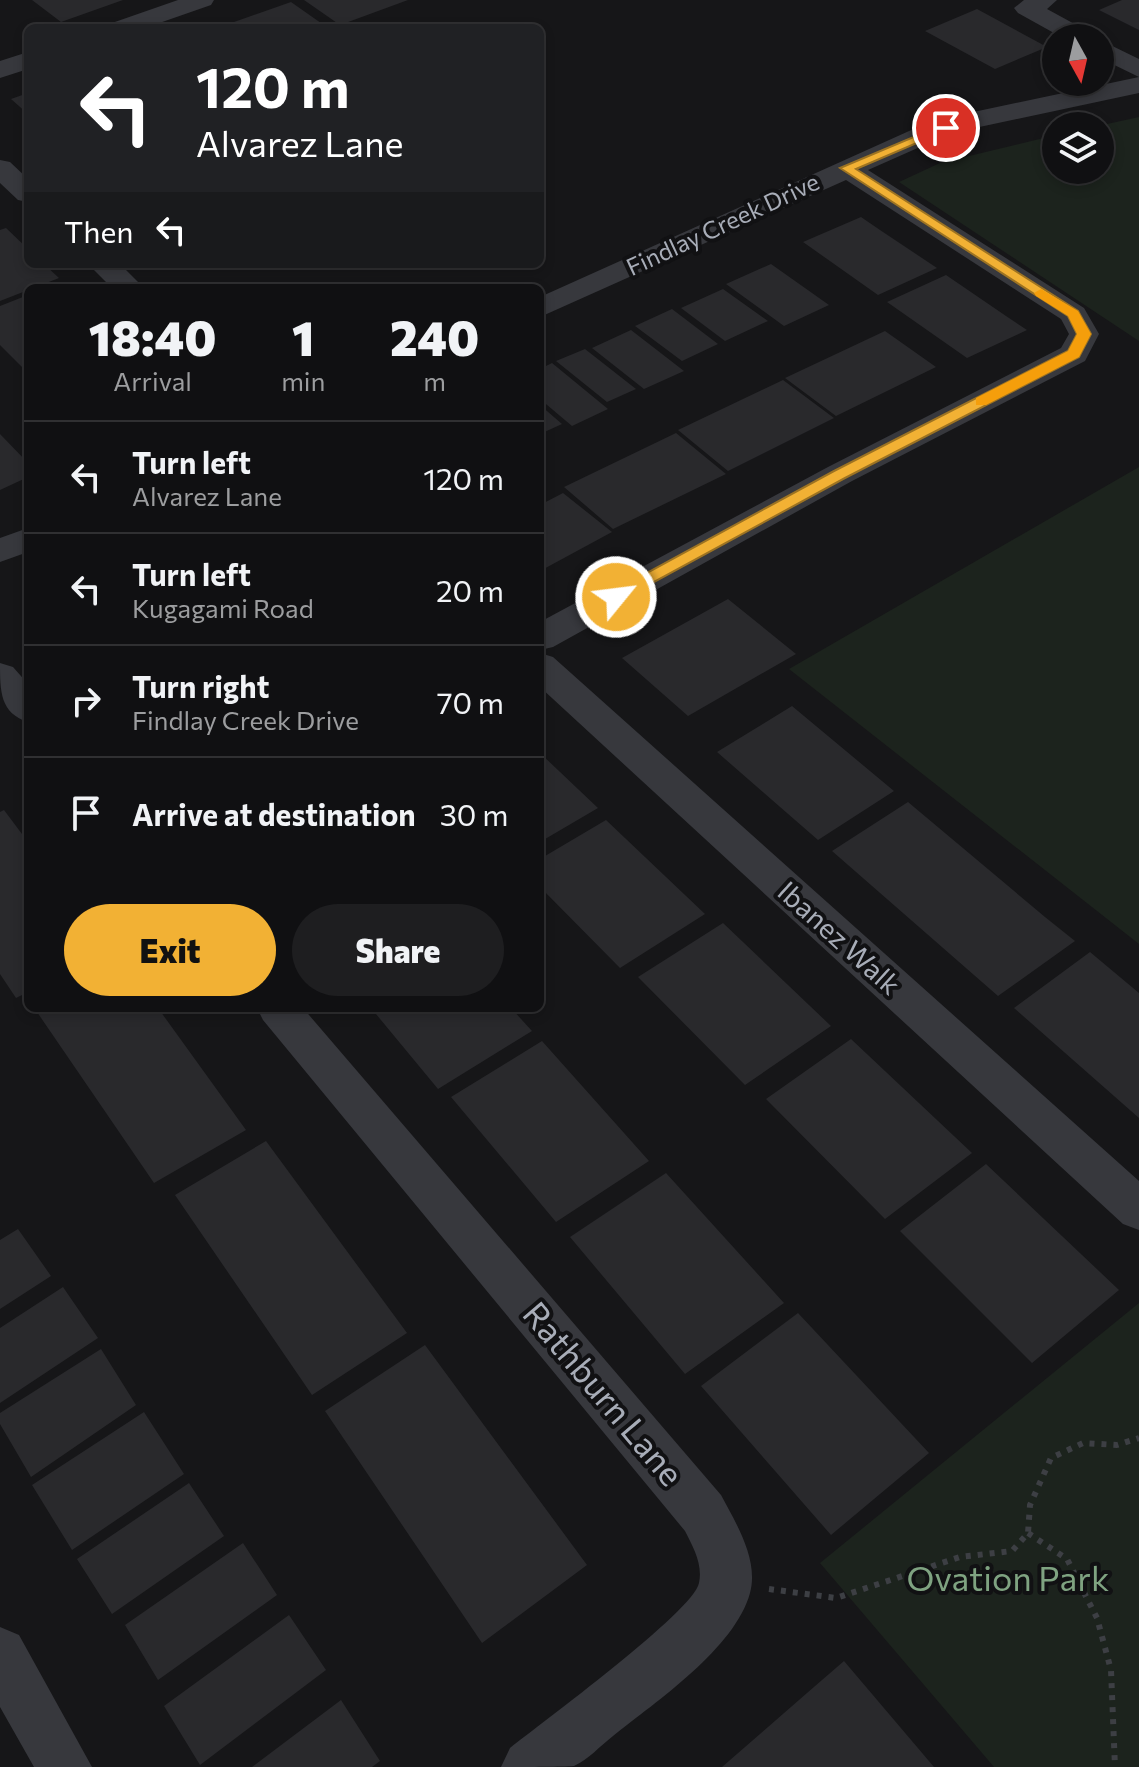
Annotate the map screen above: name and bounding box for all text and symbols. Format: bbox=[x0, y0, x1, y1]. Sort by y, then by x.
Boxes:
north arrow bbox=[1042, 24, 1114, 96]
map controls bbox=[1042, 24, 1114, 184]
text: 120 m bbox=[196, 51, 350, 120]
icon: left bbox=[64, 56, 168, 160]
pin bbox=[912, 94, 980, 162]
icon: arrive bbox=[924, 106, 968, 150]
button: layers bbox=[1042, 112, 1114, 184]
text: Alvarez Lane bbox=[196, 120, 404, 164]
street label: Findlay Creek Drive bbox=[621, 166, 823, 281]
icon: left bbox=[149, 208, 193, 252]
text: Then bbox=[64, 212, 133, 249]
text: 18:40 bbox=[89, 307, 217, 366]
text: 1 bbox=[292, 307, 315, 366]
text: 240 bbox=[390, 307, 479, 366]
text: Arrival bbox=[113, 365, 192, 396]
text: min bbox=[281, 365, 325, 396]
text: m bbox=[423, 365, 446, 396]
text: Turn left bbox=[132, 443, 251, 480]
icon: left bbox=[64, 455, 108, 499]
text: 120 m bbox=[423, 459, 504, 496]
text: Alvarez Lane bbox=[132, 480, 282, 511]
text: Turn left bbox=[132, 555, 251, 592]
position arrow bbox=[574, 555, 658, 639]
icon: left bbox=[64, 567, 108, 611]
text: 20 m bbox=[436, 571, 504, 608]
text: Kugagami Road bbox=[132, 592, 314, 623]
text: Turn right bbox=[132, 667, 269, 704]
icon: right bbox=[64, 679, 108, 723]
text: 70 m bbox=[437, 683, 504, 720]
text: Findlay Creek Drive bbox=[132, 704, 359, 735]
icon: arrive bbox=[64, 791, 108, 835]
text: Arrive at destination bbox=[132, 795, 416, 832]
text: 30 m bbox=[440, 795, 508, 832]
street label: Ibanez Walk bbox=[771, 873, 908, 1001]
button: Exit bbox=[64, 904, 276, 996]
button: Share bbox=[292, 904, 504, 996]
street label: Rathburn Lane bbox=[515, 1292, 694, 1493]
park label: Ovation Park bbox=[907, 1556, 1109, 1598]

